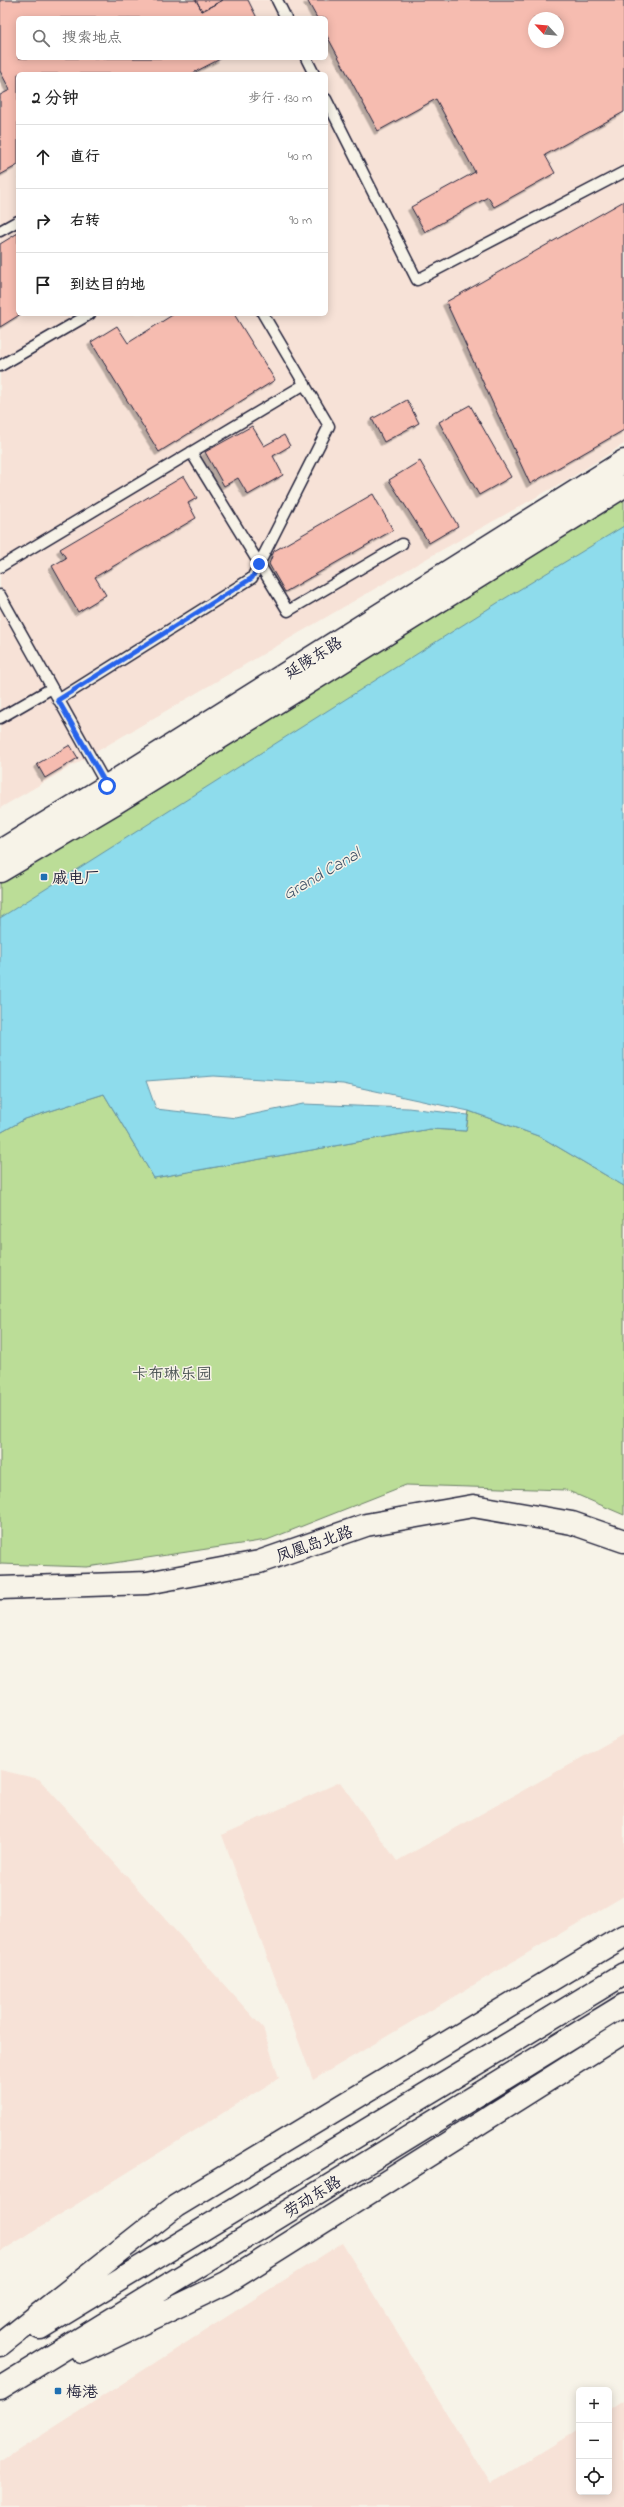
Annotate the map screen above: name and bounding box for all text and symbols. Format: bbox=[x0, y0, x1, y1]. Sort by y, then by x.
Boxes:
north arrow bbox=[528, 12, 564, 48]
search box bbox=[16, 16, 328, 60]
icon: search bbox=[30, 27, 52, 49]
text: 搜索地点 bbox=[62, 27, 122, 49]
text: 2 分钟 bbox=[32, 86, 79, 111]
text: 步行 · 130 m bbox=[248, 89, 312, 108]
icon: ahead bbox=[32, 146, 54, 168]
text: 直行 bbox=[70, 146, 100, 168]
text: 40 m bbox=[288, 147, 312, 166]
icon: right bbox=[32, 210, 54, 232]
text: 右转 bbox=[70, 210, 100, 232]
text: 90 m bbox=[289, 211, 312, 230]
icon: arrive bbox=[32, 274, 54, 296]
text: 到达目的地 bbox=[70, 274, 145, 296]
route end bbox=[250, 555, 268, 573]
street label: 延陵东路 bbox=[281, 632, 348, 686]
route start bbox=[98, 777, 116, 795]
water label: Grand Canal bbox=[278, 841, 367, 907]
place label: 戚电厂 bbox=[52, 867, 100, 891]
marker: 戚电厂 bbox=[39, 872, 49, 882]
park label: 卡布琳乐园 bbox=[132, 1363, 212, 1387]
street label: 凤凰岛北路 bbox=[273, 1521, 356, 1569]
street label: 劳动东路 bbox=[280, 2171, 347, 2225]
place label: 梅港 bbox=[66, 2381, 98, 2405]
marker: 梅港 bbox=[53, 2386, 63, 2396]
map controls bbox=[576, 2387, 612, 2495]
button: + bbox=[576, 2387, 612, 2423]
button: − bbox=[576, 2423, 612, 2459]
button: locate bbox=[576, 2459, 612, 2495]

